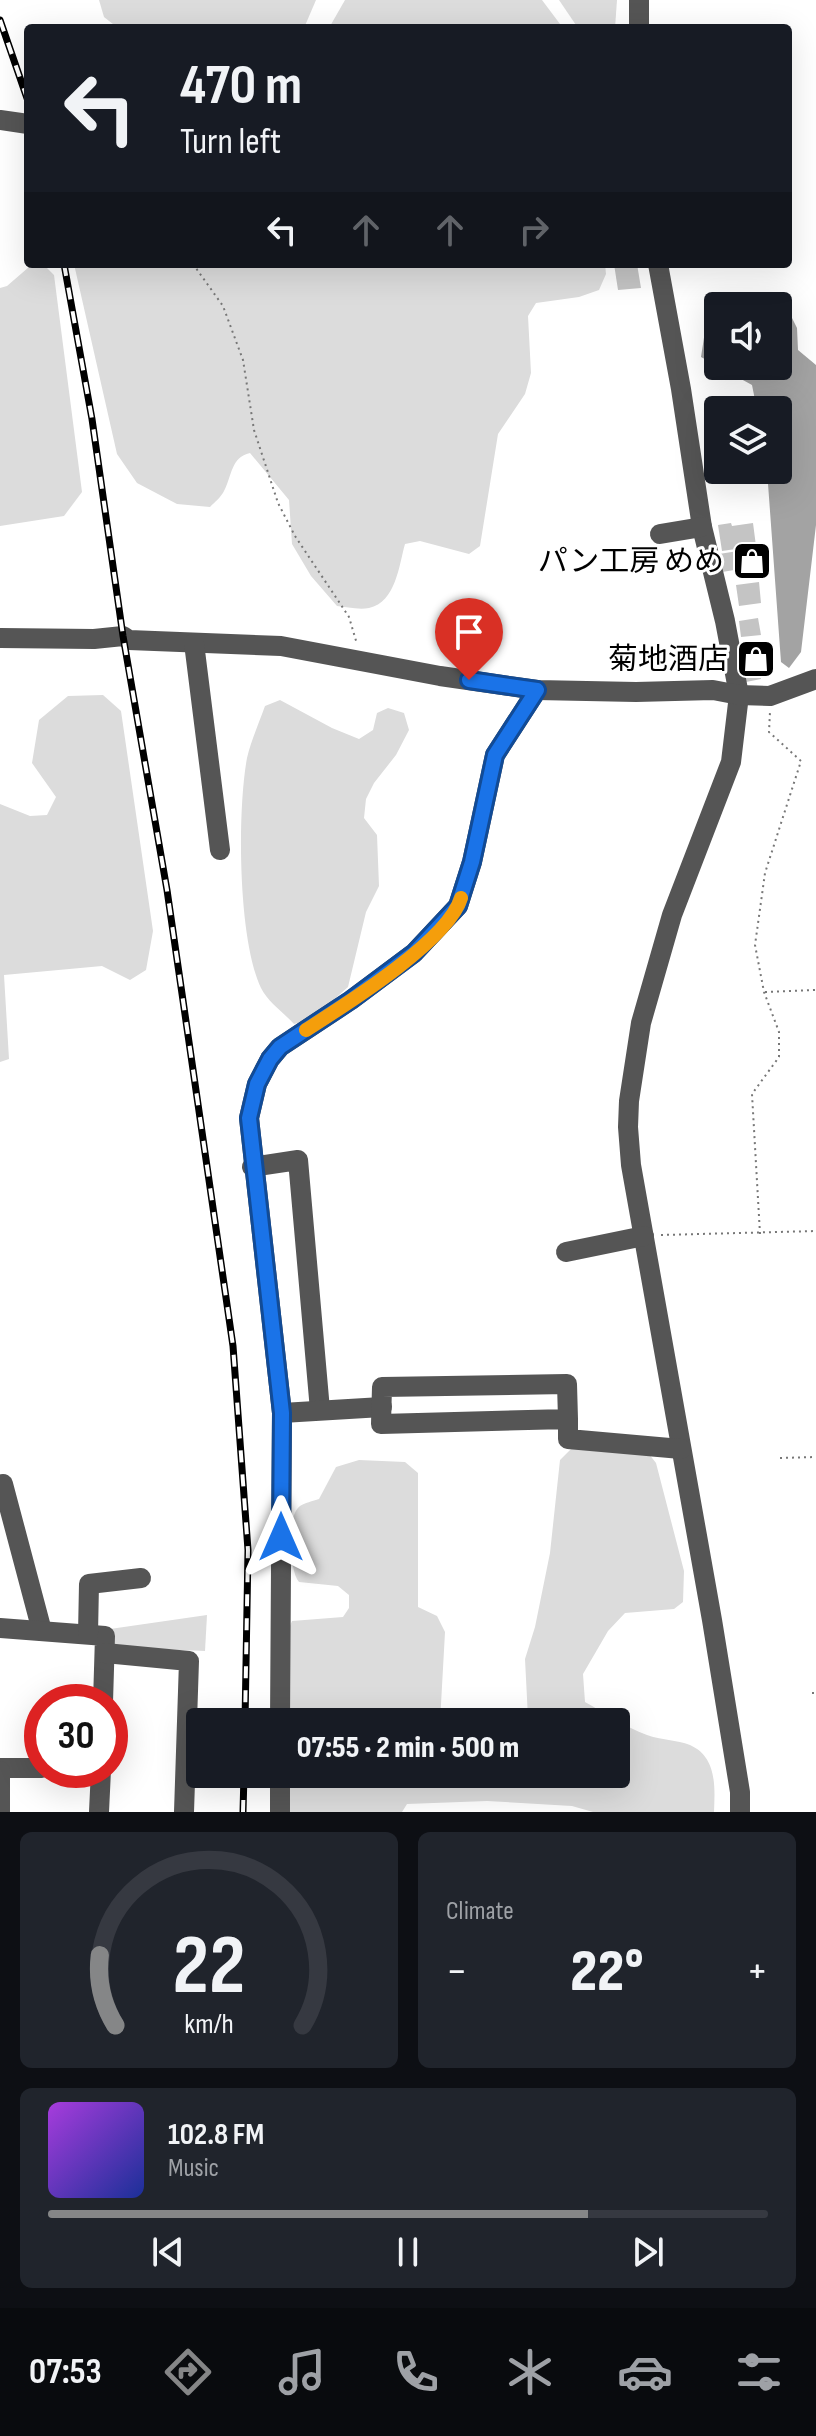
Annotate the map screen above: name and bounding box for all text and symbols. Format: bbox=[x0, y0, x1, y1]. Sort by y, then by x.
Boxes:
text: 470 m bbox=[180, 53, 302, 120]
icon: left bbox=[48, 56, 152, 160]
text: Turn left bbox=[180, 121, 281, 164]
icon: left bbox=[260, 208, 304, 252]
icon: ahead bbox=[344, 208, 388, 252]
icon: ahead bbox=[428, 208, 472, 252]
icon: right bbox=[512, 208, 556, 252]
map controls bbox=[704, 292, 792, 484]
button: sound bbox=[704, 292, 792, 380]
button: layers bbox=[704, 396, 792, 484]
shop icon: パン工房 めめ bbox=[731, 540, 773, 582]
place label: パン工房 めめ bbox=[538, 544, 724, 580]
pin bbox=[435, 598, 503, 680]
icon: arrive bbox=[447, 610, 491, 654]
shop icon: 菊地酒店 bbox=[735, 638, 777, 680]
place label: 菊地酒店 bbox=[608, 642, 728, 678]
position arrow bbox=[239, 1495, 323, 1579]
speed limit sign: 30 bbox=[24, 1684, 128, 1788]
text: 07:55 · 2 min · 500 m bbox=[297, 1730, 519, 1766]
text: Climate bbox=[446, 1896, 514, 1927]
text: 22 bbox=[173, 1917, 245, 2017]
text: 22° bbox=[570, 1936, 644, 2008]
text: − bbox=[446, 1945, 468, 1998]
text: + bbox=[746, 1945, 768, 1998]
text: km/h bbox=[184, 2007, 234, 2042]
text: 102.8 FM bbox=[168, 2117, 264, 2153]
text: Music bbox=[168, 2153, 219, 2184]
icon: previous bbox=[146, 2230, 190, 2274]
icon: pause bbox=[386, 2230, 430, 2274]
icon: next bbox=[626, 2230, 670, 2274]
icon: directions bbox=[160, 2344, 216, 2400]
icon: music bbox=[274, 2344, 330, 2400]
icon: phone bbox=[388, 2344, 444, 2400]
icon: climate bbox=[502, 2344, 558, 2400]
icon: car bbox=[617, 2344, 673, 2400]
icon: filters bbox=[731, 2344, 787, 2400]
text: 07:53 bbox=[29, 2351, 102, 2394]

